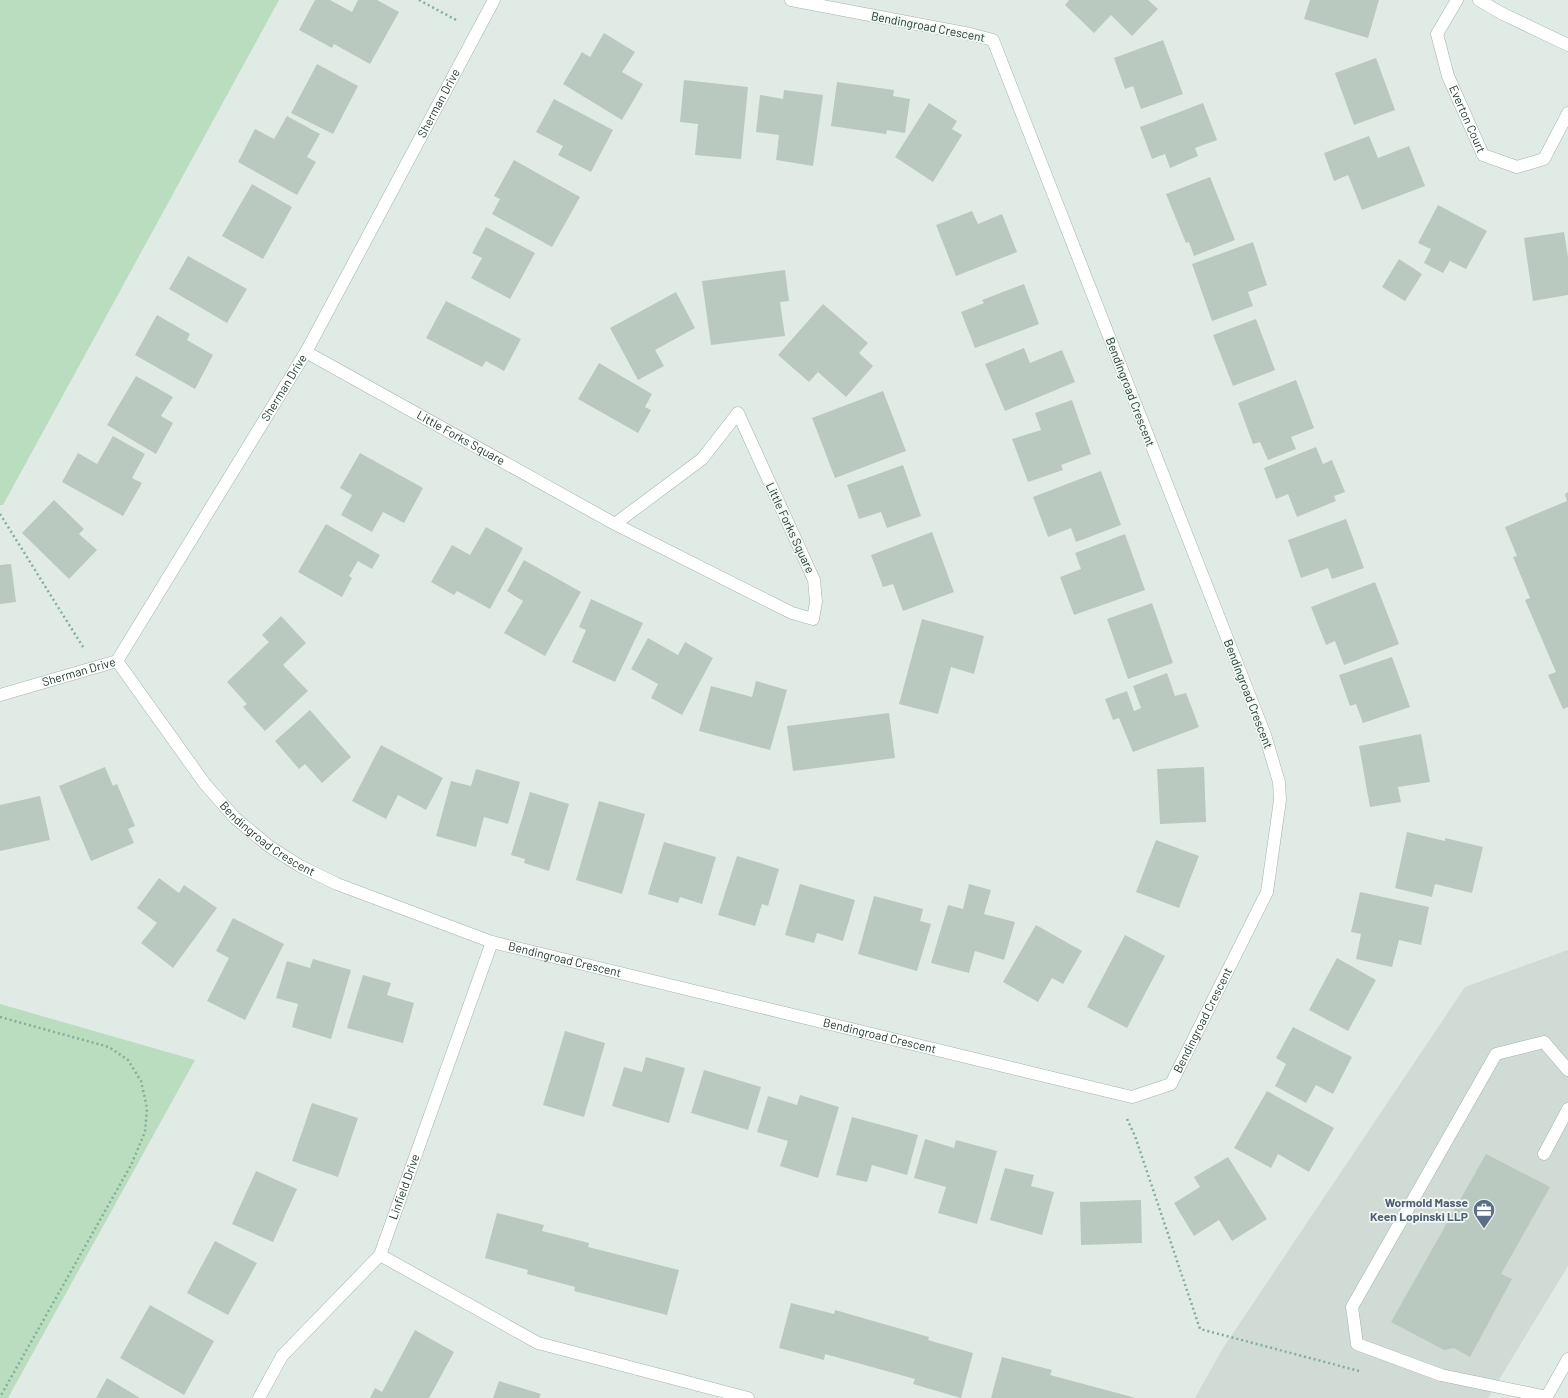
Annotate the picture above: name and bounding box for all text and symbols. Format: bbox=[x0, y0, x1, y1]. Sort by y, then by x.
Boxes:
street label: Bendingroad Crescent bbox=[870, 8, 986, 44]
street label: Sherman Drive bbox=[414, 66, 462, 140]
street label: Everton Court bbox=[1447, 83, 1489, 155]
street label: Bendingroad Crescent bbox=[1104, 335, 1158, 448]
street label: Sherman Drive bbox=[257, 351, 309, 423]
street label: Little Forks Square bbox=[415, 407, 508, 467]
street label: Little Forks Square bbox=[764, 480, 818, 575]
street label: Bendingroad Crescent bbox=[1222, 637, 1276, 750]
street label: Sherman Drive bbox=[40, 654, 117, 688]
street label: Bendingroad Crescent bbox=[218, 798, 317, 878]
street label: Bendingroad Crescent bbox=[507, 938, 623, 979]
street label: Bendingroad Crescent bbox=[1170, 965, 1234, 1075]
street label: Bendingroad Crescent bbox=[822, 1015, 938, 1055]
street label: Linfield Drive bbox=[385, 1152, 422, 1221]
place label: Wormold Masse Keen Lopinski LLP bbox=[1370, 1195, 1468, 1223]
office icon: Wormold Masse Keen Lopinski LLP bbox=[1471, 1197, 1497, 1230]

